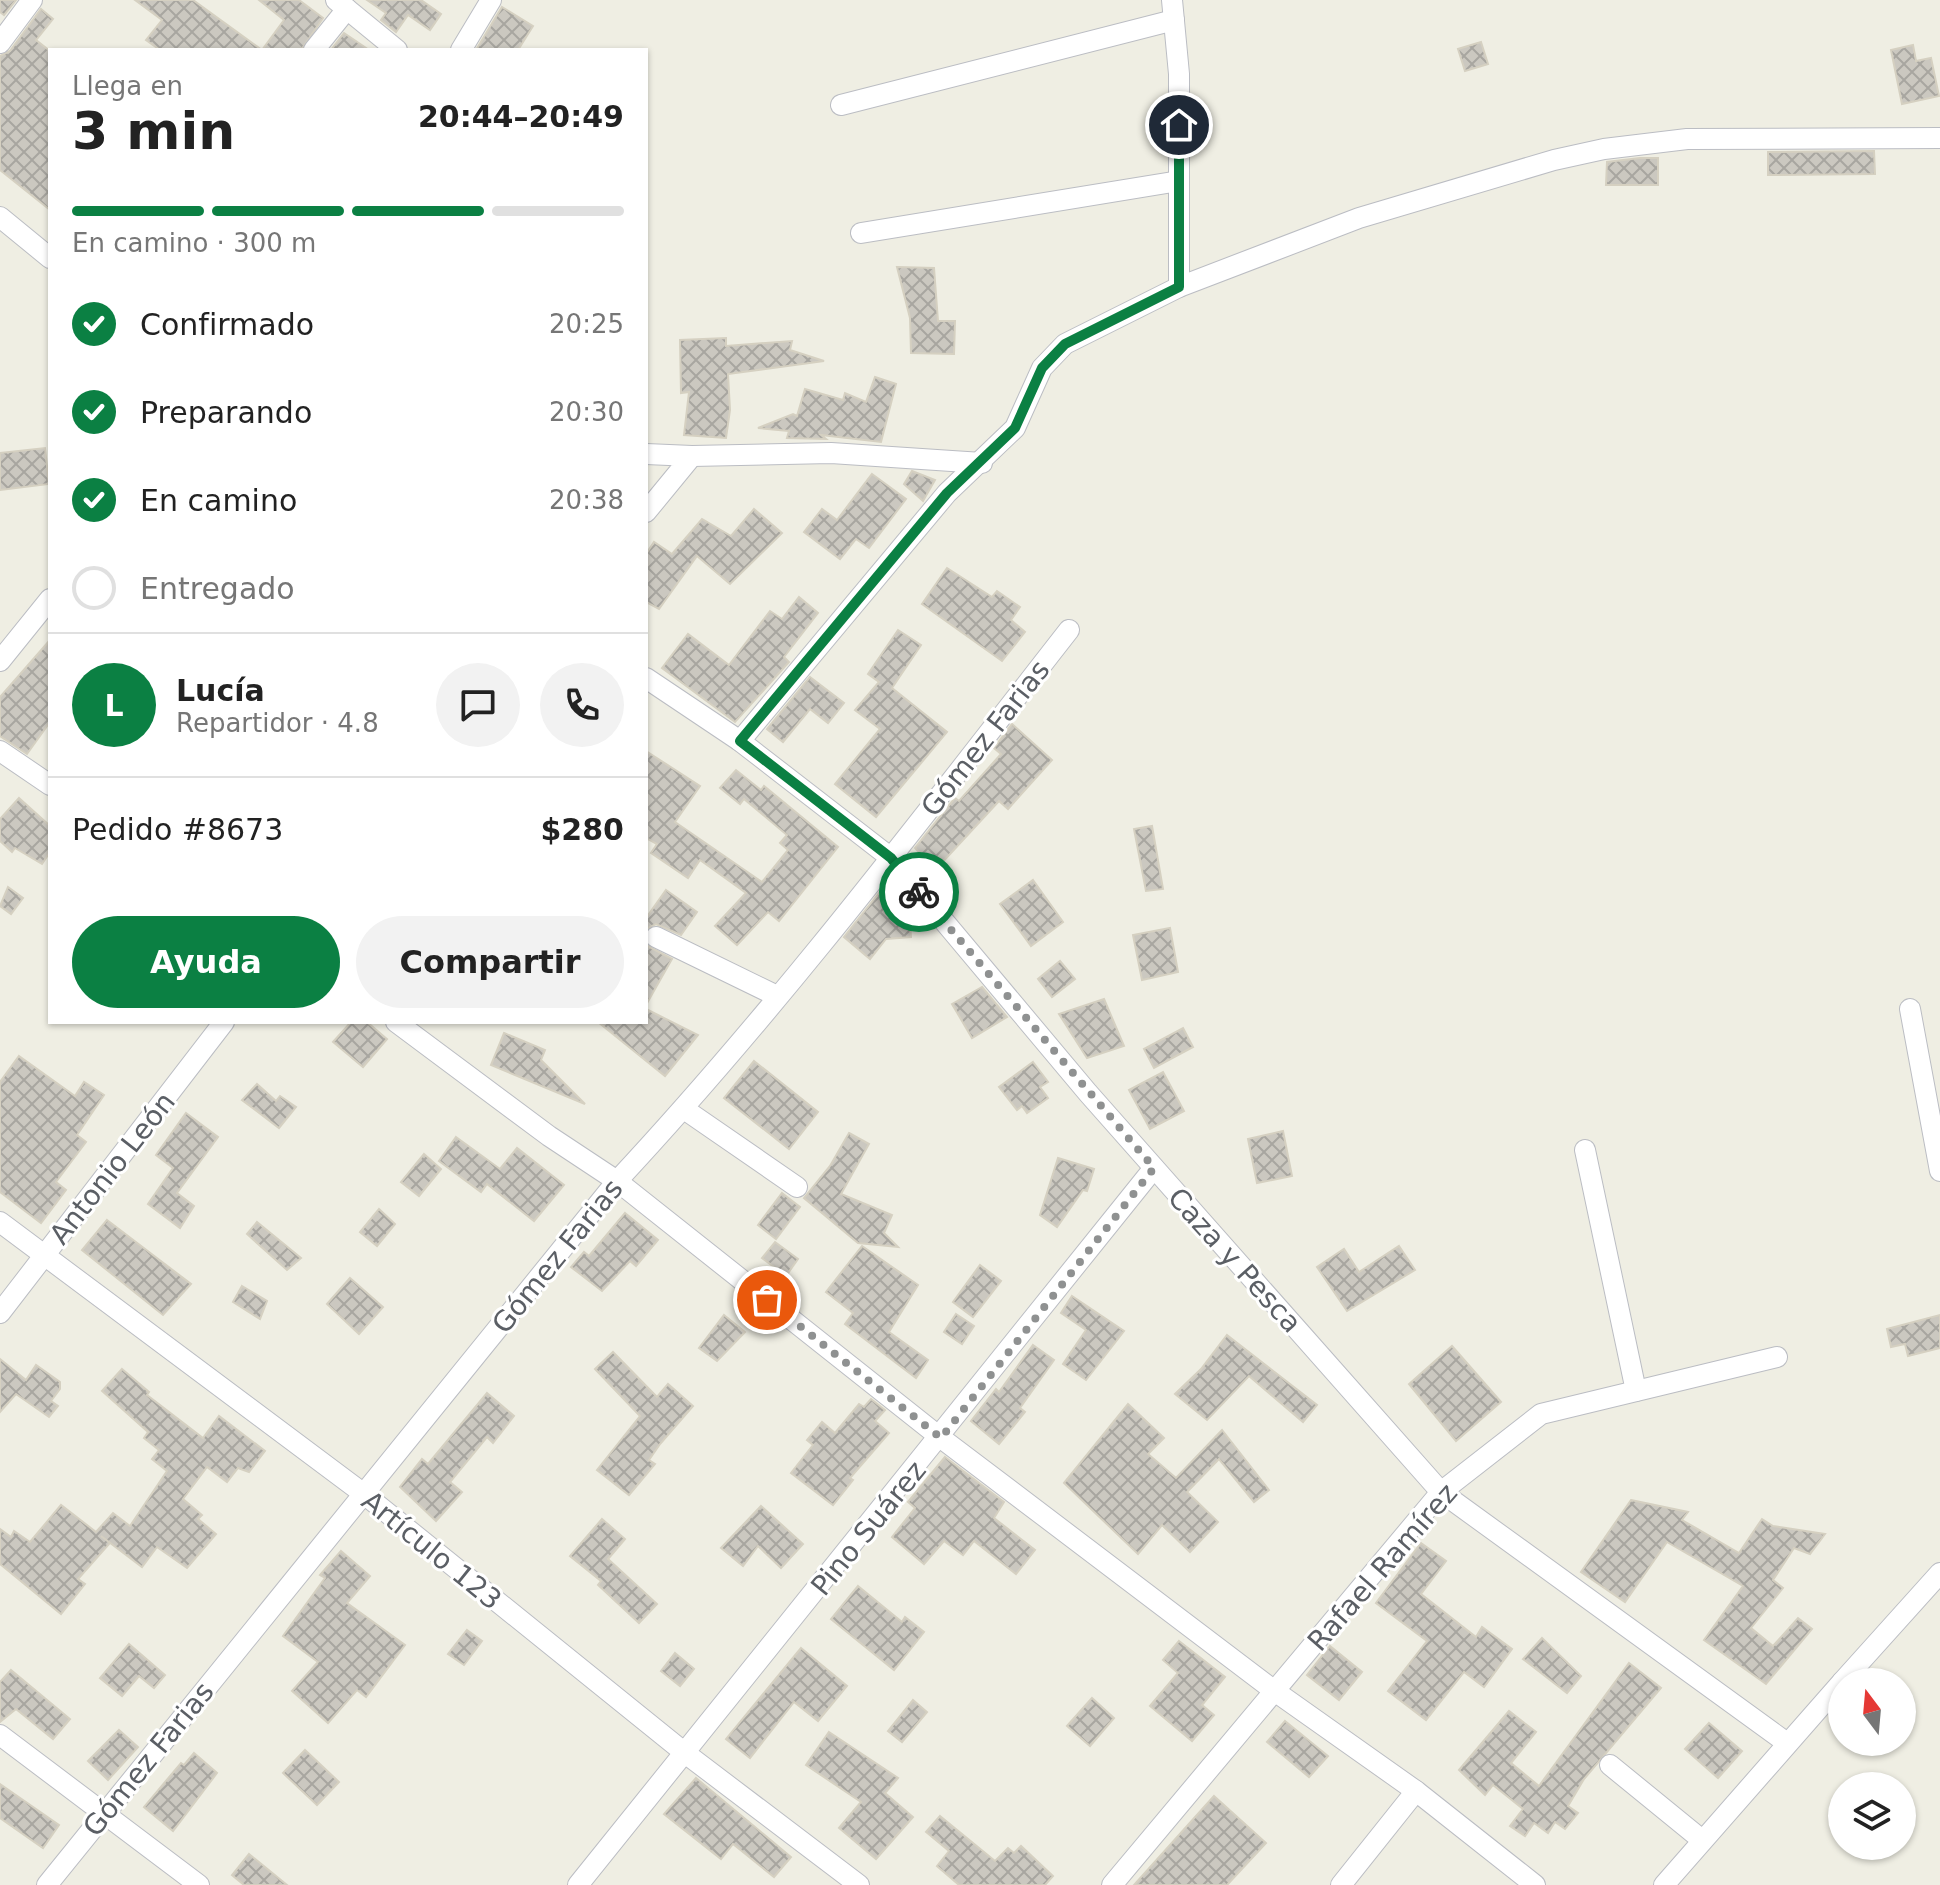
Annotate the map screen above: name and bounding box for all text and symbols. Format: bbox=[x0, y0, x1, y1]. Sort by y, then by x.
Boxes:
text: Llega en bbox=[72, 71, 183, 101]
pin bbox=[1145, 91, 1213, 159]
text: 20:44–20:49 bbox=[418, 99, 624, 134]
text: 3 min bbox=[72, 101, 235, 161]
icon: home bbox=[1157, 103, 1201, 147]
text: En camino · 300 m bbox=[72, 228, 316, 258]
icon: check bbox=[72, 302, 116, 346]
text: Confirmado bbox=[140, 307, 314, 342]
text: 20:25 bbox=[549, 309, 624, 339]
icon: check bbox=[72, 390, 116, 434]
text: Preparando bbox=[140, 395, 312, 430]
text: 20:30 bbox=[549, 397, 624, 427]
icon: check bbox=[72, 478, 116, 522]
text: En camino bbox=[140, 483, 297, 518]
text: 20:38 bbox=[549, 485, 624, 515]
text: Entregado bbox=[140, 571, 295, 606]
street label: Gómez Farias bbox=[914, 654, 1056, 823]
button: chat bbox=[436, 663, 520, 747]
button: phone bbox=[540, 663, 624, 747]
text: Lucía bbox=[176, 673, 265, 708]
text: L bbox=[104, 688, 124, 723]
text: Repartidor · 4.8 bbox=[176, 708, 379, 738]
text: Pedido #8673 bbox=[72, 812, 283, 847]
text: $280 bbox=[541, 812, 624, 847]
courier bbox=[879, 852, 959, 932]
icon: bike bbox=[897, 870, 941, 914]
button: Ayuda bbox=[72, 916, 340, 1008]
button: Compartir bbox=[356, 916, 624, 1008]
street label: Antonio León bbox=[43, 1086, 182, 1251]
street label: Gómez Farias bbox=[485, 1173, 630, 1340]
street label: Caza y Pesca bbox=[1161, 1181, 1308, 1339]
pin bbox=[733, 1266, 801, 1334]
icon: bag bbox=[745, 1278, 789, 1322]
street label: Pino Suárez bbox=[804, 1454, 933, 1602]
street label: Rafael Ramírez bbox=[1301, 1477, 1464, 1658]
street label: Artículo 123 bbox=[355, 1484, 508, 1617]
north arrow bbox=[1828, 1668, 1916, 1756]
map controls bbox=[1828, 1668, 1916, 1860]
street label: Gómez Farias bbox=[76, 1676, 221, 1843]
button: layers bbox=[1828, 1772, 1916, 1860]

